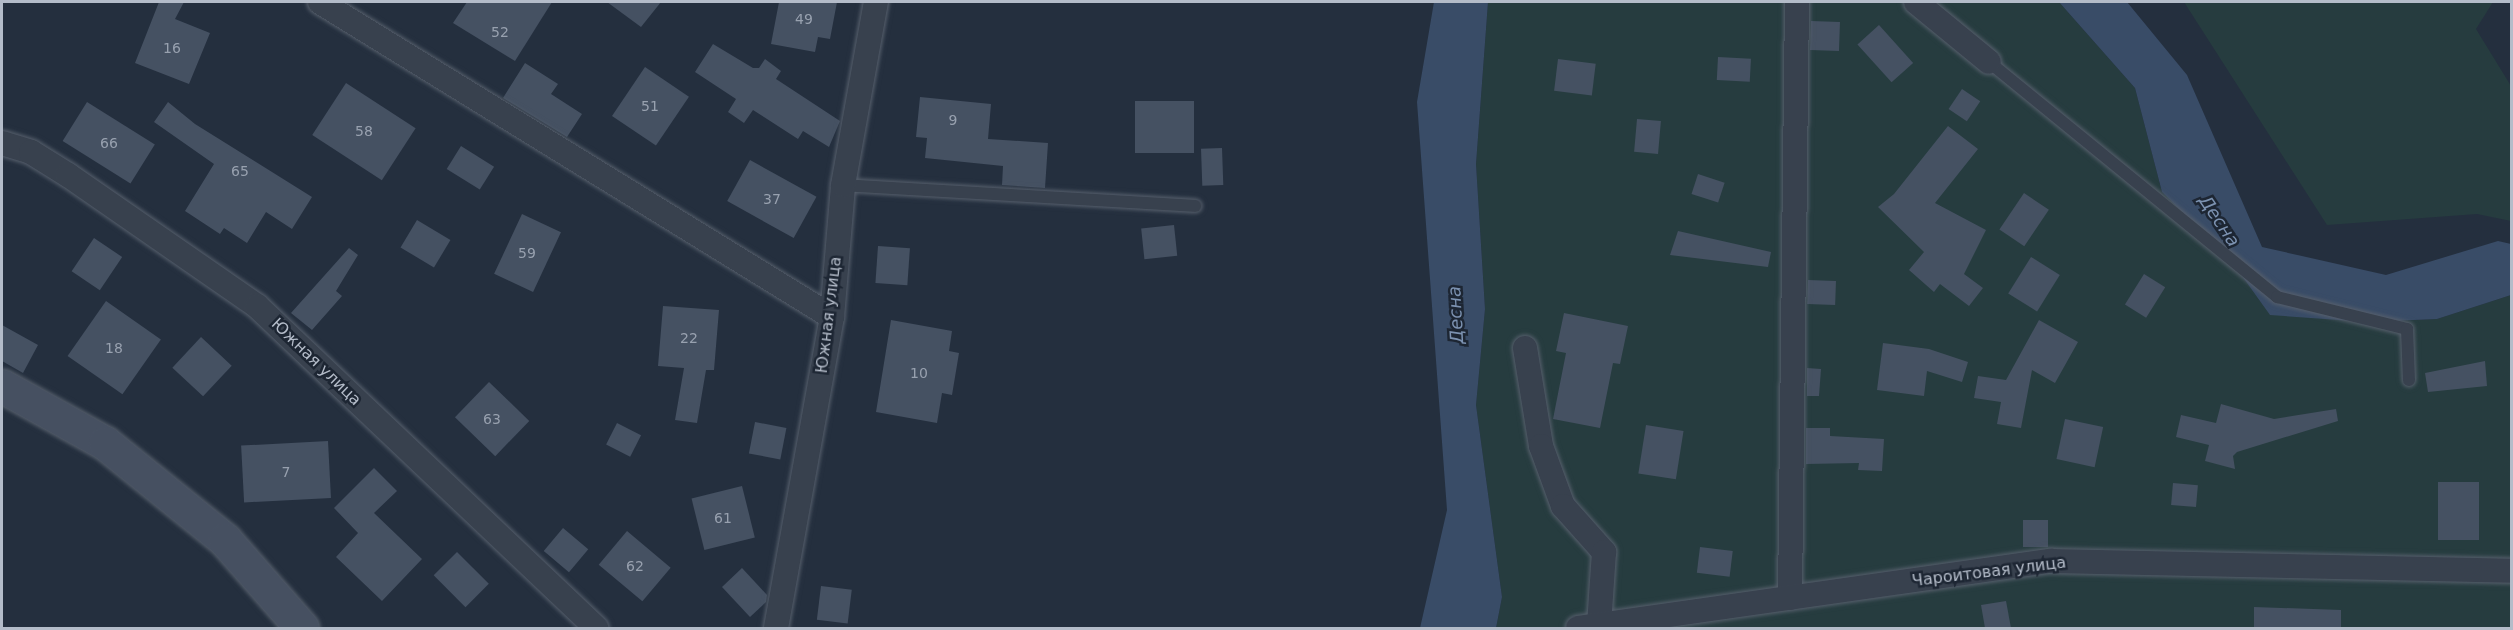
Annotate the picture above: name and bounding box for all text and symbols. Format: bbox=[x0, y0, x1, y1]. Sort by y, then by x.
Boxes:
house number: 49 bbox=[795, 11, 813, 27]
house number: 52 bbox=[491, 24, 509, 40]
house number: 16 bbox=[163, 40, 181, 56]
house number: 51 bbox=[641, 98, 659, 114]
house number: 9 bbox=[949, 112, 957, 128]
house number: 58 bbox=[355, 123, 373, 139]
house number: 66 bbox=[100, 135, 118, 151]
house number: 65 bbox=[231, 163, 249, 179]
house number: 37 bbox=[763, 191, 781, 207]
water label: Десна bbox=[2194, 191, 2244, 251]
house number: 59 bbox=[518, 245, 536, 261]
street label: Южная улица bbox=[812, 256, 846, 374]
water label: Десна bbox=[1444, 286, 1468, 344]
street label: Южная улица bbox=[267, 314, 365, 410]
house number: 22 bbox=[680, 330, 698, 346]
house number: 18 bbox=[105, 340, 123, 356]
house number: 10 bbox=[910, 365, 928, 381]
house number: 63 bbox=[483, 411, 501, 427]
house number: 7 bbox=[282, 464, 290, 480]
house number: 61 bbox=[714, 510, 732, 526]
street label: Чароитовая улица bbox=[1911, 553, 2067, 591]
house number: 62 bbox=[626, 558, 644, 574]

